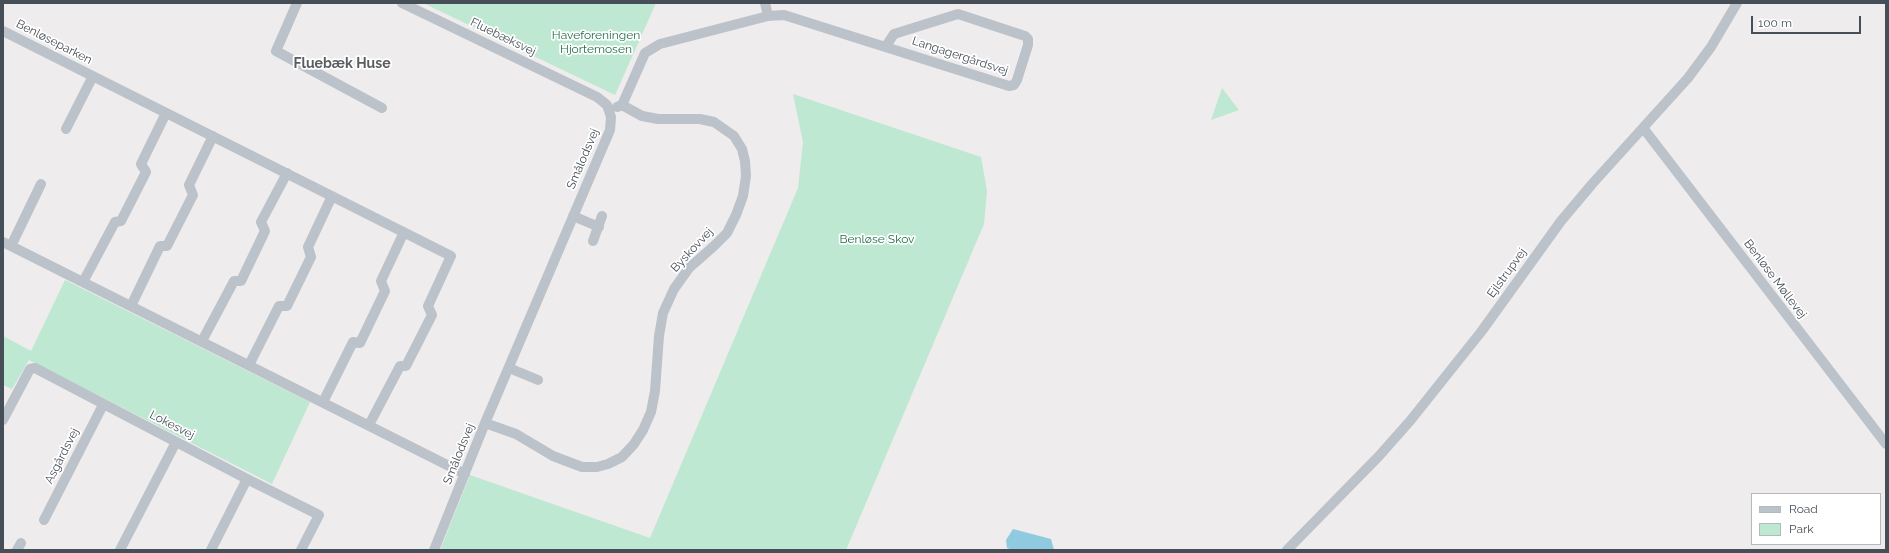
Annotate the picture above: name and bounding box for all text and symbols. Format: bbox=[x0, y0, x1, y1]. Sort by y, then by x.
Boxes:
scale bar bbox=[1753, 8, 1863, 34]
street label: Fluebæksvej bbox=[468, 15, 538, 59]
text: 100 m bbox=[1758, 16, 1792, 30]
street label: Benløseparken bbox=[14, 17, 94, 67]
park label: Haveforeningen Hjortemosen bbox=[552, 28, 640, 56]
street label: Langagergårdsvej bbox=[910, 34, 1010, 78]
district label: Fluebæk Huse bbox=[293, 56, 391, 72]
street label: Smålodsvej bbox=[564, 127, 602, 191]
street label: Byskovvej bbox=[668, 225, 716, 275]
park label: Benløse Skov bbox=[840, 232, 914, 246]
street label: Benløse Møllevej bbox=[1741, 237, 1809, 321]
street label: Ejlstrupvej bbox=[1484, 245, 1530, 301]
street label: Lokesvej bbox=[147, 408, 197, 442]
street label: Smålodsvej bbox=[440, 421, 478, 487]
street label: Asgårdsvej bbox=[42, 426, 82, 486]
legend bbox=[1751, 493, 1881, 545]
text: Road bbox=[1789, 502, 1818, 516]
text: Park bbox=[1789, 522, 1814, 536]

